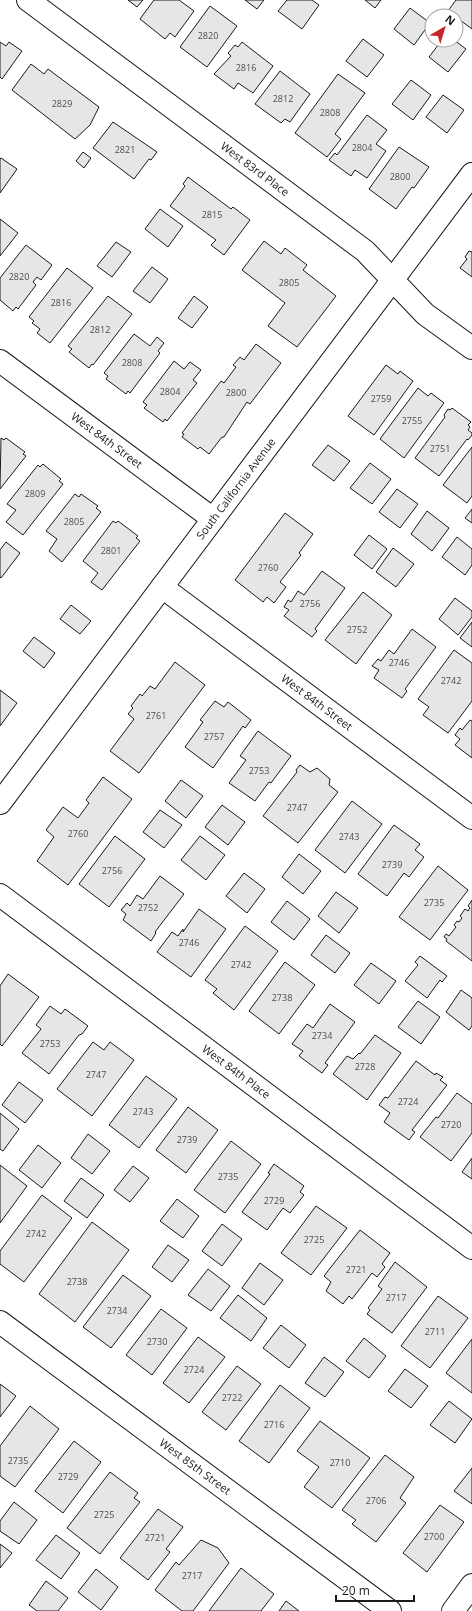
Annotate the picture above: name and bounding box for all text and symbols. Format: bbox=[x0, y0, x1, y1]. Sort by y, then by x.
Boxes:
north arrow bbox=[424, 8, 464, 48]
text: N bbox=[442, 11, 459, 28]
house number: 2820 bbox=[198, 29, 218, 42]
house number: 2816 bbox=[236, 61, 256, 74]
house number: 2812 bbox=[273, 92, 293, 105]
house number: 2829 bbox=[52, 97, 72, 110]
house number: 2808 bbox=[320, 106, 340, 119]
street label: West 83rd Place bbox=[218, 138, 293, 199]
house number: 2804 bbox=[352, 141, 372, 154]
house number: 2821 bbox=[115, 143, 135, 156]
house number: 2800 bbox=[390, 170, 410, 183]
house number: 2815 bbox=[202, 208, 222, 221]
house number: 2820 bbox=[9, 270, 29, 283]
house number: 2805 bbox=[279, 276, 299, 289]
house number: 2816 bbox=[51, 296, 71, 309]
house number: 2812 bbox=[90, 323, 110, 336]
house number: 2808 bbox=[122, 356, 142, 369]
house number: 2804 bbox=[160, 385, 180, 398]
house number: 2800 bbox=[226, 386, 246, 399]
house number: 2759 bbox=[371, 392, 391, 405]
street label: West 84th Street bbox=[68, 408, 146, 471]
house number: 2755 bbox=[402, 414, 422, 427]
street label: South California Avenue bbox=[192, 435, 278, 542]
house number: 2751 bbox=[430, 442, 450, 455]
house number: 2809 bbox=[25, 487, 45, 500]
house number: 2805 bbox=[64, 515, 84, 528]
house number: 2801 bbox=[101, 544, 121, 557]
house number: 2760 bbox=[258, 561, 278, 574]
house number: 2756 bbox=[300, 597, 320, 610]
house number: 2752 bbox=[347, 623, 367, 636]
house number: 2746 bbox=[389, 656, 409, 669]
street label: West 84th Street bbox=[278, 670, 356, 733]
house number: 2742 bbox=[441, 674, 461, 687]
house number: 2761 bbox=[146, 709, 166, 722]
house number: 2757 bbox=[204, 730, 224, 743]
house number: 2753 bbox=[249, 764, 269, 777]
house number: 2747 bbox=[287, 801, 307, 814]
house number: 2760 bbox=[68, 827, 88, 840]
house number: 2743 bbox=[339, 830, 359, 843]
house number: 2739 bbox=[382, 858, 402, 871]
house number: 2756 bbox=[102, 864, 122, 877]
house number: 2735 bbox=[424, 896, 444, 909]
house number: 2752 bbox=[138, 901, 158, 914]
house number: 2746 bbox=[179, 936, 199, 949]
house number: 2742 bbox=[231, 958, 251, 971]
house number: 2738 bbox=[272, 991, 292, 1004]
house number: 2734 bbox=[312, 1029, 332, 1042]
house number: 2753 bbox=[40, 1037, 60, 1050]
street label: West 84th Place bbox=[199, 1041, 274, 1102]
house number: 2728 bbox=[355, 1060, 375, 1073]
house number: 2747 bbox=[86, 1068, 106, 1081]
house number: 2724 bbox=[398, 1095, 418, 1108]
house number: 2743 bbox=[133, 1105, 153, 1118]
house number: 2720 bbox=[441, 1118, 461, 1131]
house number: 2739 bbox=[177, 1133, 197, 1146]
house number: 2735 bbox=[218, 1170, 238, 1183]
house number: 2729 bbox=[264, 1194, 284, 1207]
house number: 2742 bbox=[26, 1227, 46, 1240]
house number: 2725 bbox=[304, 1233, 324, 1246]
house number: 2721 bbox=[346, 1263, 366, 1276]
house number: 2738 bbox=[67, 1275, 87, 1288]
house number: 2717 bbox=[386, 1291, 406, 1304]
house number: 2734 bbox=[107, 1304, 127, 1317]
house number: 2711 bbox=[425, 1325, 445, 1338]
house number: 2730 bbox=[147, 1335, 167, 1348]
house number: 2724 bbox=[184, 1363, 204, 1376]
house number: 2722 bbox=[222, 1391, 242, 1404]
house number: 2716 bbox=[264, 1418, 284, 1431]
street label: West 85th Street bbox=[157, 1435, 234, 1498]
house number: 2735 bbox=[8, 1454, 28, 1467]
house number: 2710 bbox=[330, 1456, 350, 1469]
house number: 2729 bbox=[58, 1470, 78, 1483]
house number: 2706 bbox=[366, 1494, 386, 1507]
house number: 2725 bbox=[94, 1508, 114, 1521]
house number: 2700 bbox=[424, 1530, 444, 1543]
house number: 2721 bbox=[145, 1531, 165, 1544]
house number: 2717 bbox=[182, 1569, 202, 1582]
scale bar bbox=[336, 1577, 414, 1603]
text: 20 m bbox=[342, 1582, 370, 1599]

